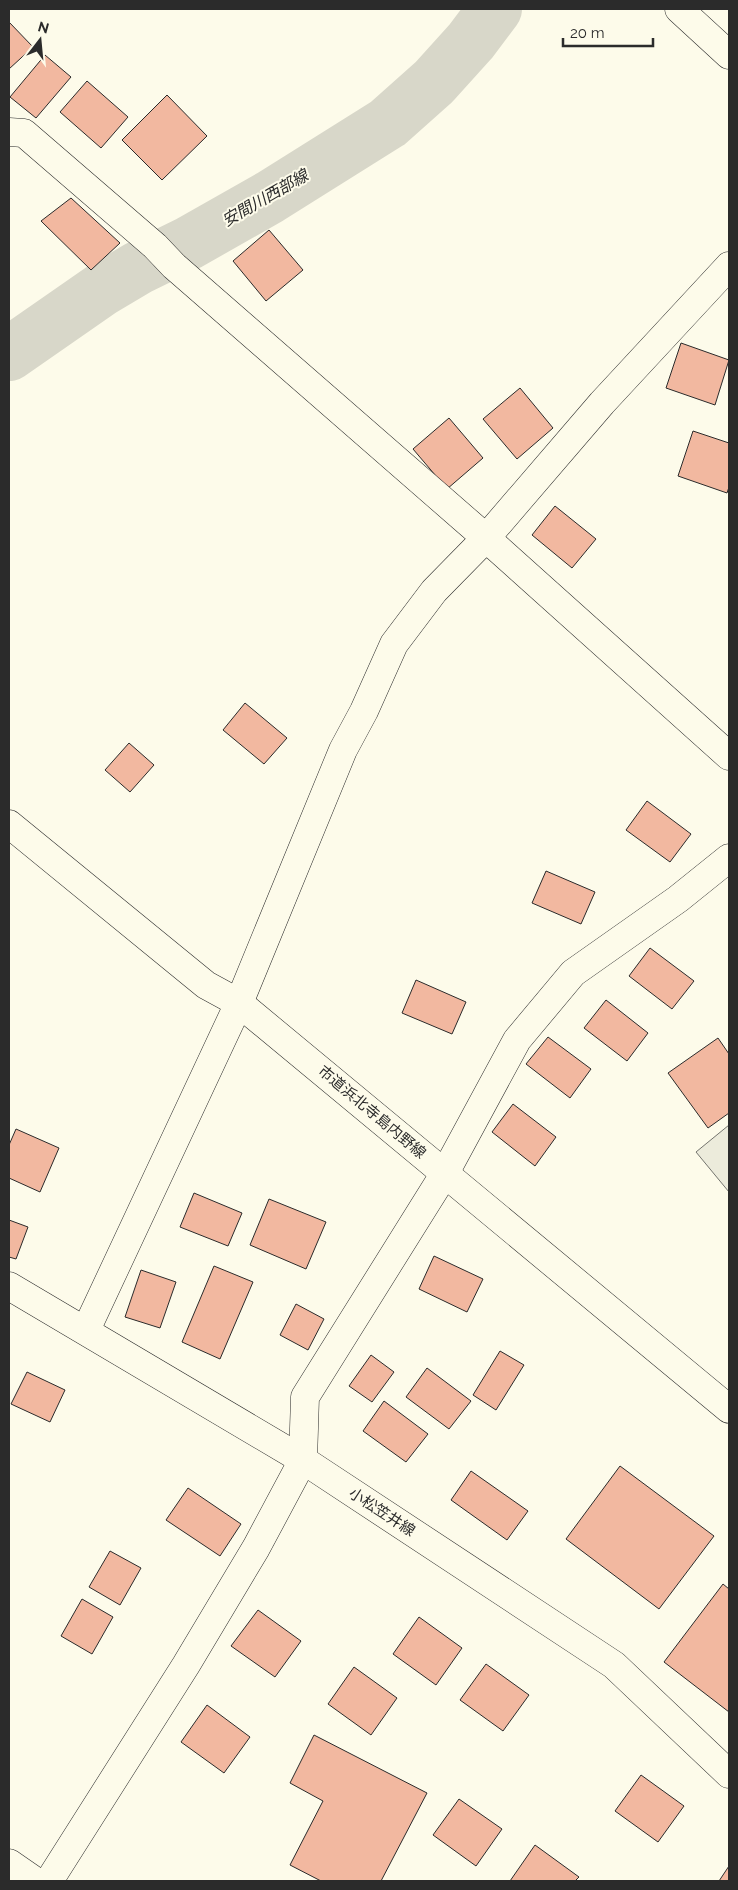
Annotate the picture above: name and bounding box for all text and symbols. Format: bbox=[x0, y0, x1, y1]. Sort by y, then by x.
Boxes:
north arrow bbox=[15, 15, 65, 65]
scale bar bbox=[563, 15, 653, 47]
text: N bbox=[36, 18, 51, 37]
text: 20 m bbox=[570, 24, 605, 42]
water label: 安間川西部線 bbox=[219, 165, 313, 230]
street label: 市道浜北寺島内野線 bbox=[315, 1062, 429, 1162]
street label: 小松笠井線 bbox=[346, 1484, 418, 1540]

